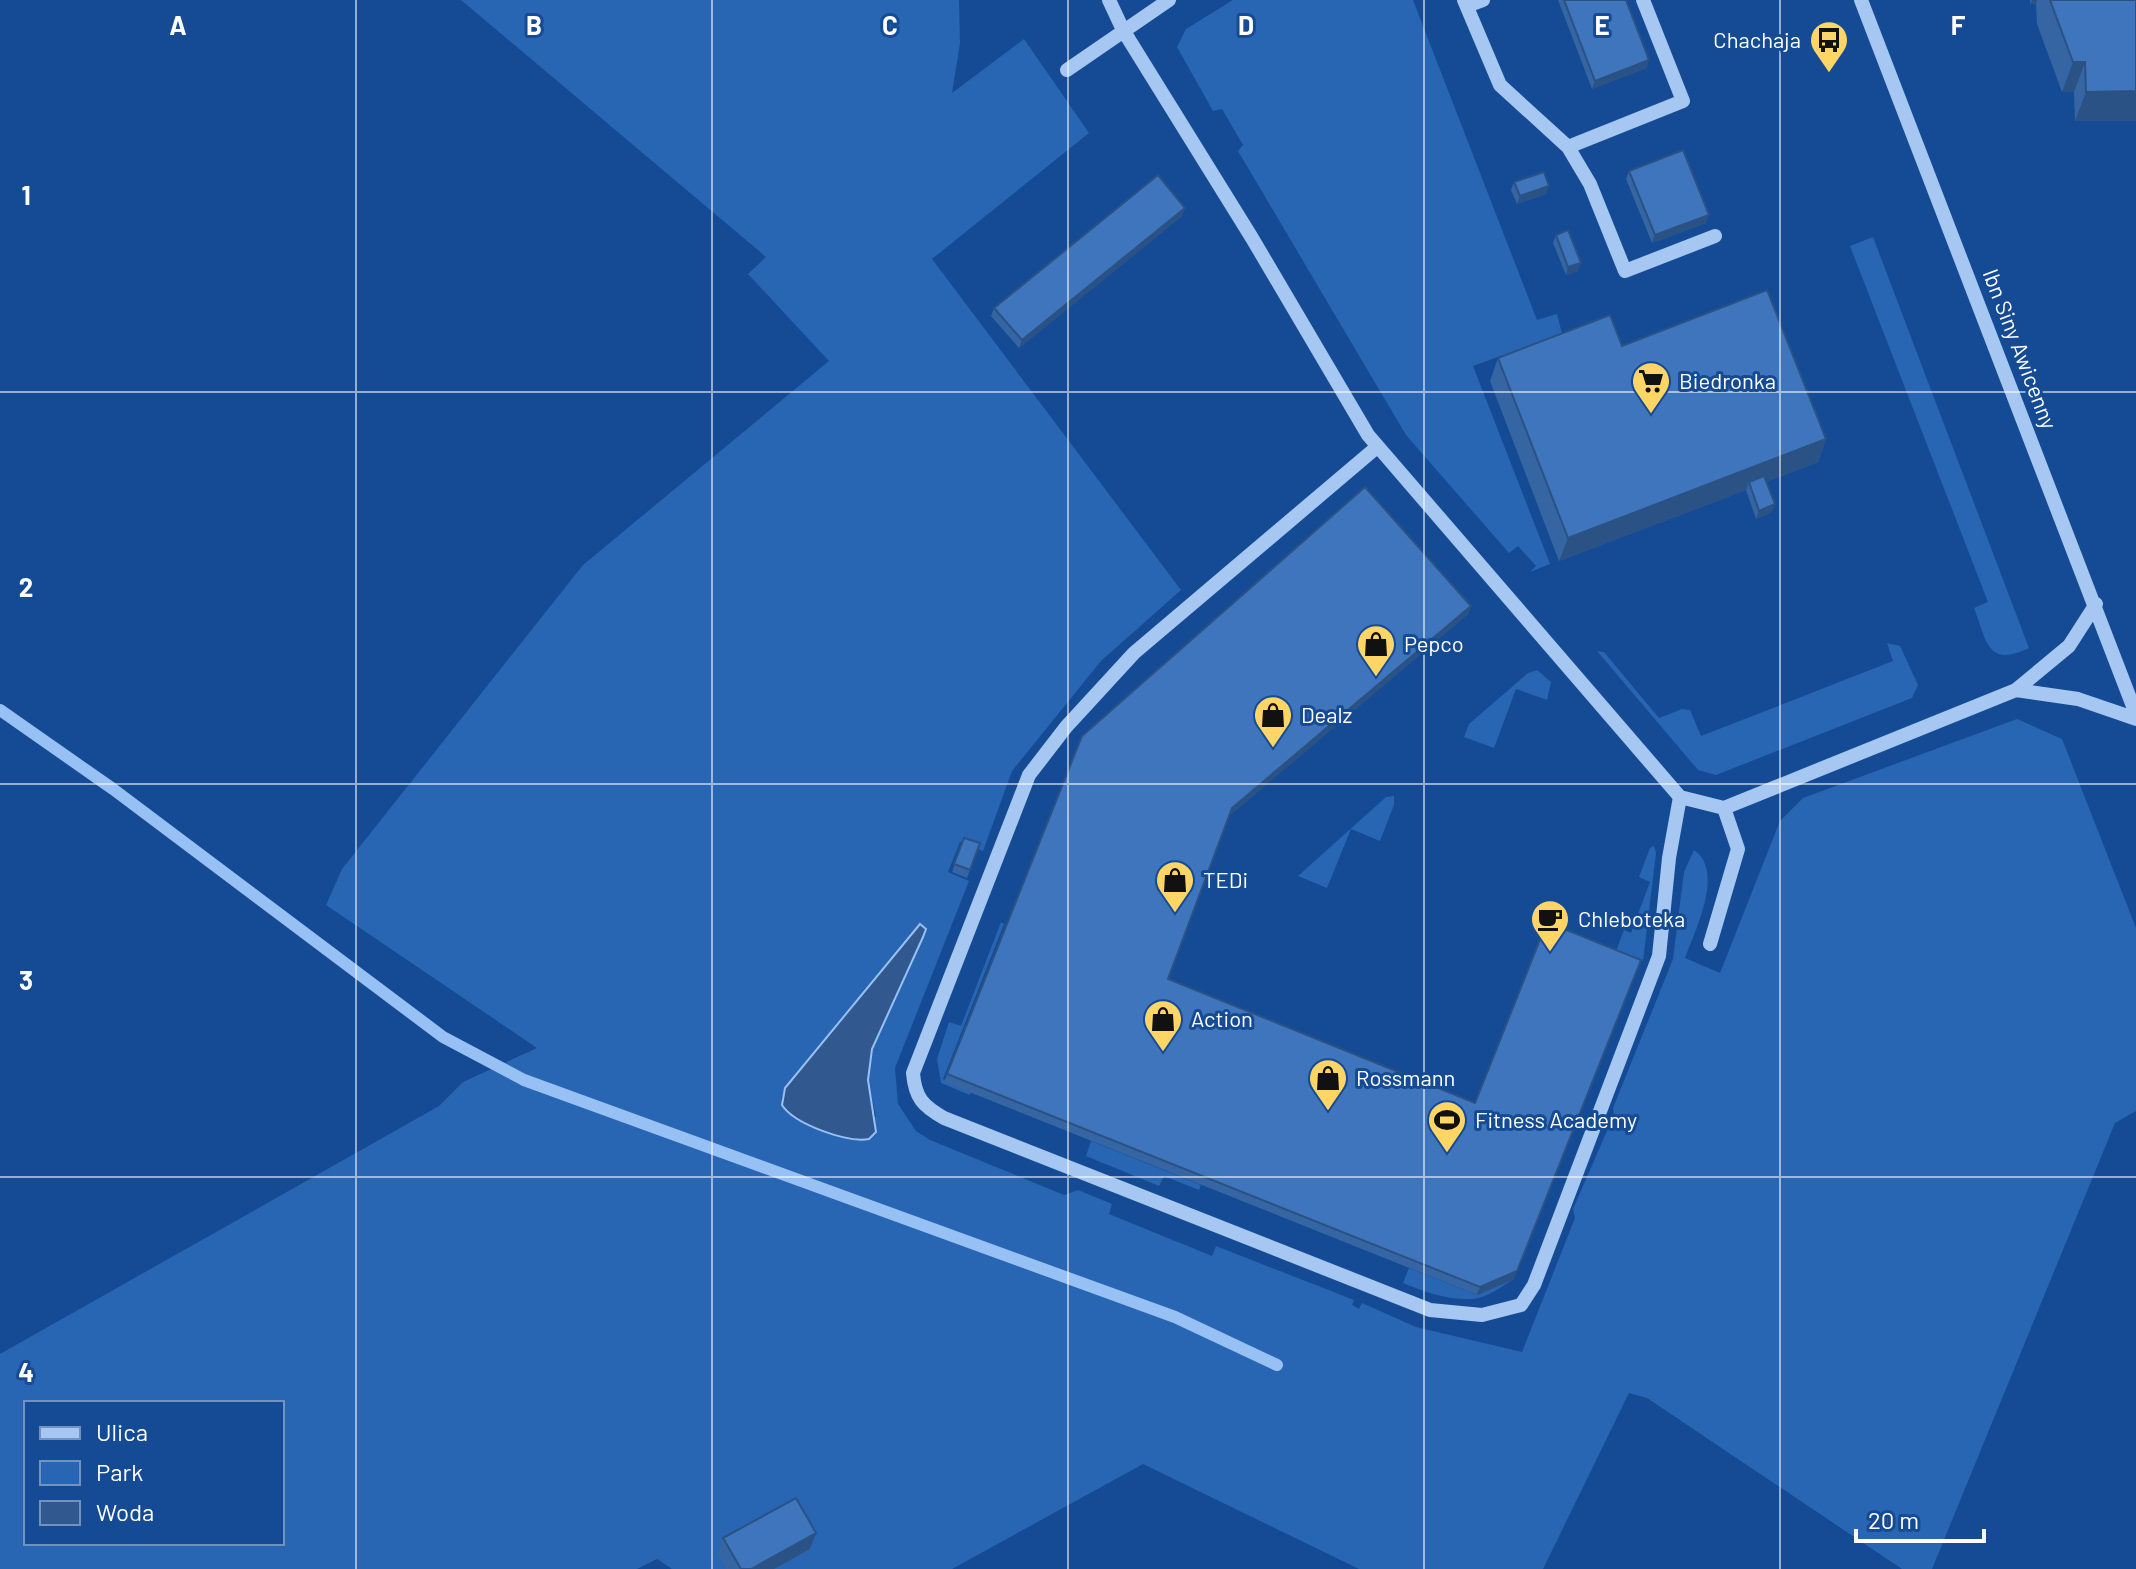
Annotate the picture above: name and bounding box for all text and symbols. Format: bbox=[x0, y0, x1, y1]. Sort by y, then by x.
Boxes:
text: A bbox=[169, 9, 187, 40]
text: B bbox=[526, 9, 542, 40]
text: C bbox=[882, 9, 898, 40]
text: D bbox=[1238, 9, 1254, 40]
text: E bbox=[1594, 9, 1610, 40]
text: F bbox=[1951, 9, 1966, 40]
bus stop icon: Chachaja bbox=[1808, 19, 1850, 74]
place label: Chachaja bbox=[1713, 26, 1801, 52]
text: 1 bbox=[21, 179, 31, 210]
street label: Ibn Siny Awicenny bbox=[1978, 265, 2063, 432]
supermarket icon: Biedronka bbox=[1630, 360, 1672, 415]
place label: Biedronka bbox=[1679, 367, 1776, 393]
text: 2 bbox=[19, 571, 33, 602]
shop icon: Pepco bbox=[1355, 623, 1397, 678]
place label: Pepco bbox=[1404, 630, 1464, 656]
shop icon: Dealz bbox=[1252, 694, 1294, 749]
place label: Dealz bbox=[1301, 701, 1352, 727]
shop icon: TEDi bbox=[1154, 859, 1196, 914]
place label: TEDi bbox=[1203, 866, 1248, 892]
cafe icon: Chleboteka bbox=[1529, 898, 1571, 953]
place label: Chleboteka bbox=[1578, 905, 1685, 931]
text: 3 bbox=[19, 964, 33, 995]
shop icon: Action bbox=[1142, 998, 1184, 1053]
place label: Action bbox=[1191, 1005, 1253, 1031]
shop icon: Rossmann bbox=[1307, 1057, 1349, 1112]
place label: Rossmann bbox=[1356, 1064, 1455, 1090]
sports icon: Fitness Academy bbox=[1426, 1099, 1468, 1154]
place label: Fitness Academy bbox=[1475, 1106, 1637, 1132]
text: 4 bbox=[18, 1356, 34, 1387]
legend bbox=[24, 1401, 284, 1545]
text: Ulica bbox=[96, 1417, 148, 1446]
text: Park bbox=[96, 1457, 143, 1486]
scale bar bbox=[1856, 1493, 1984, 1543]
text: Woda bbox=[96, 1497, 154, 1526]
text: 20 m bbox=[1868, 1505, 1919, 1534]

